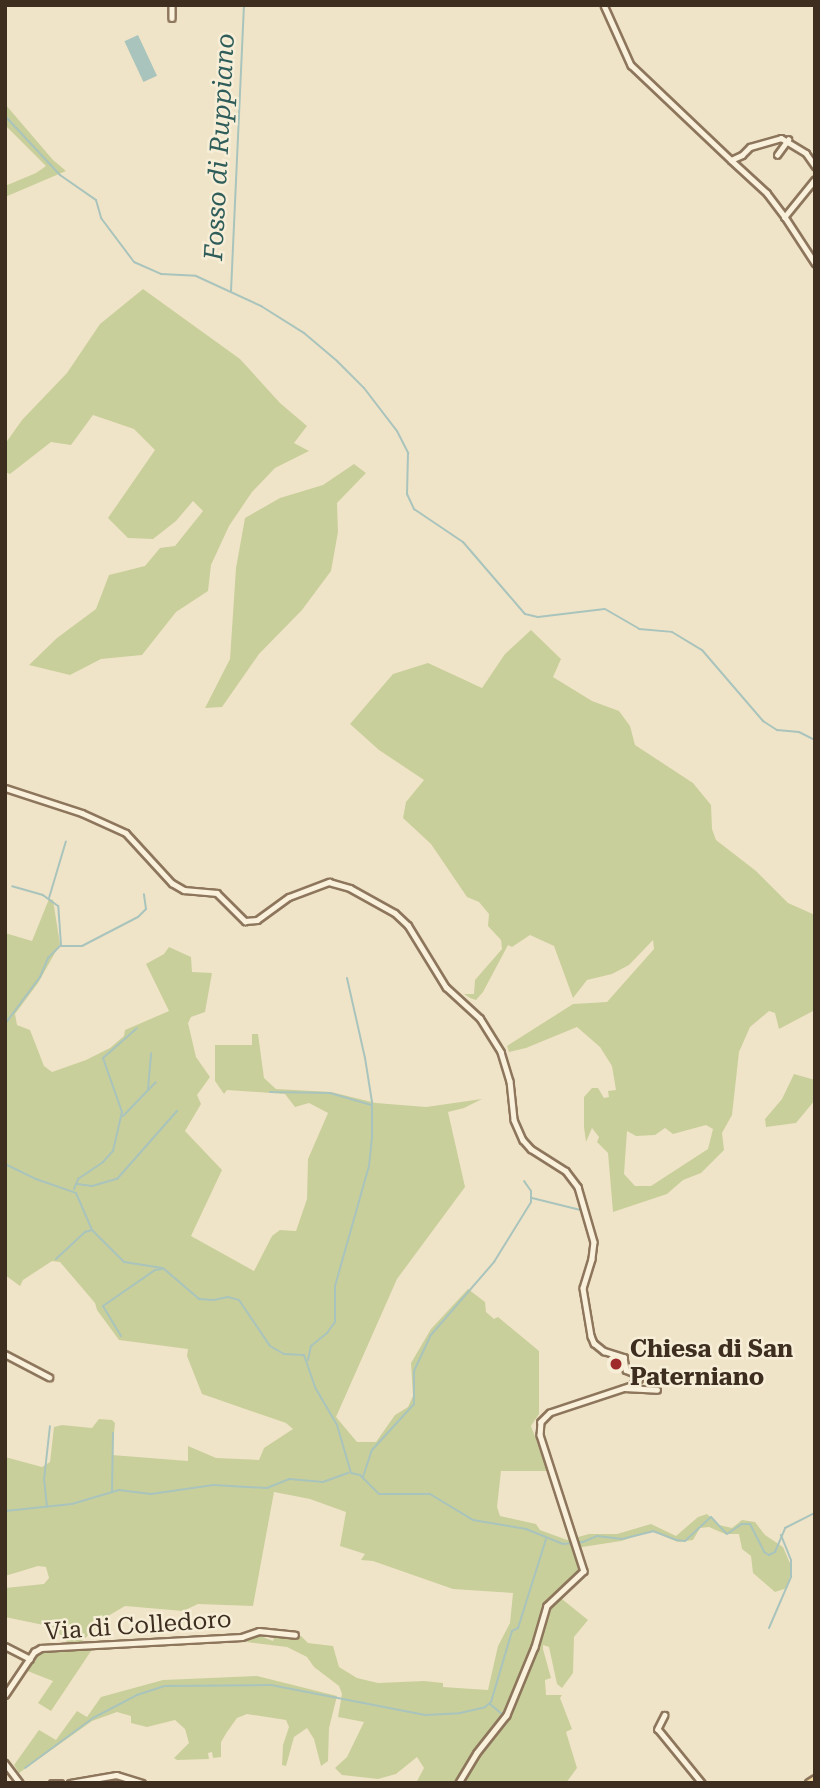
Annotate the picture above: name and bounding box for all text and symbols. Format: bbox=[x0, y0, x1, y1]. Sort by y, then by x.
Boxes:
water label: Fosso di Ruppiano bbox=[198, 33, 242, 261]
place label: Chiesa di San Paterniano bbox=[630, 1336, 793, 1392]
marker: Chiesa di San Paterniano bbox=[608, 1356, 624, 1372]
street label: Via di Colledoro bbox=[44, 1605, 232, 1647]

